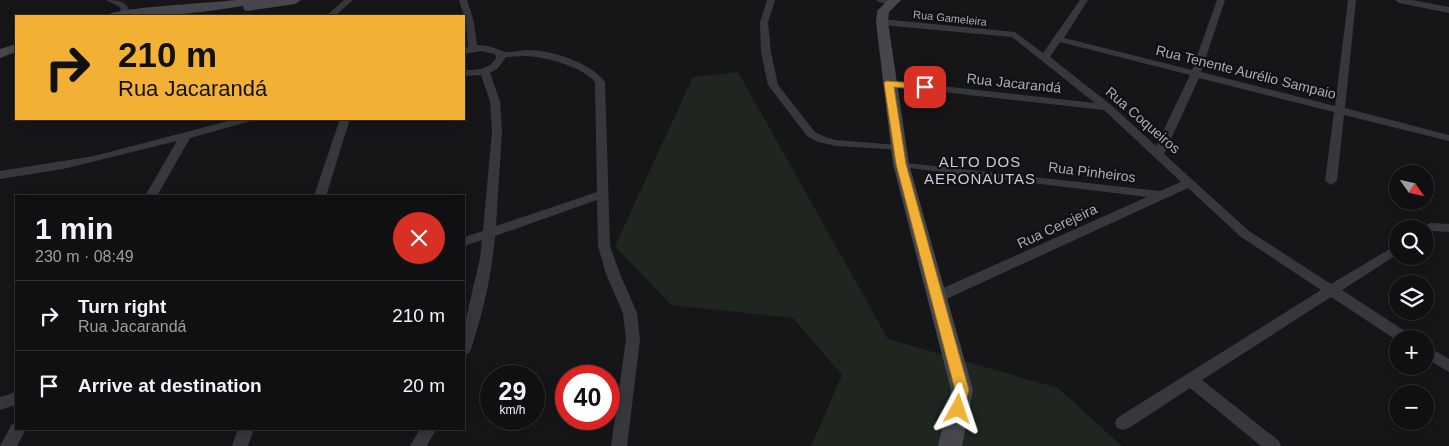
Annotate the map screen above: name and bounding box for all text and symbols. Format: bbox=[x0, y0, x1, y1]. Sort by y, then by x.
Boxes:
street label: Rua Gameleira bbox=[913, 8, 988, 28]
icon: right bbox=[35, 35, 100, 100]
text: 210 m bbox=[118, 35, 217, 74]
street label: Rua Tenente Aurélio Sampaio bbox=[1154, 42, 1338, 102]
pin bbox=[904, 66, 946, 108]
street label: Rua Jacarandá bbox=[966, 70, 1062, 96]
icon: arrive bbox=[911, 73, 939, 101]
text: Rua Jacarandá bbox=[118, 76, 267, 101]
street label: Rua Coqueiros bbox=[1103, 83, 1183, 157]
district label: ALTO DOS AERONAUTAS bbox=[924, 153, 1036, 187]
street label: Rua Pinheiros bbox=[1047, 159, 1137, 185]
north arrow bbox=[1389, 165, 1434, 210]
map controls bbox=[1389, 165, 1434, 430]
street label: Rua Cerejeira bbox=[1014, 200, 1100, 252]
text: 1 min bbox=[35, 212, 113, 245]
button: close bbox=[393, 212, 445, 264]
button: search bbox=[1389, 220, 1434, 265]
text: 230 m · 08:49 bbox=[35, 248, 134, 265]
button: layers bbox=[1389, 275, 1434, 320]
text: Turn right bbox=[78, 296, 166, 317]
icon: right bbox=[35, 302, 63, 330]
text: 210 m bbox=[392, 305, 445, 326]
text: Rua Jacarandá bbox=[78, 318, 187, 335]
button: + bbox=[1389, 330, 1434, 375]
speed limit sign: 40 bbox=[555, 365, 620, 430]
icon: arrive bbox=[35, 372, 63, 400]
text: Arrive at destination bbox=[78, 375, 262, 396]
text: 20 m bbox=[403, 375, 445, 396]
text: 29 bbox=[499, 377, 526, 405]
position arrow bbox=[931, 382, 983, 434]
button: − bbox=[1389, 385, 1434, 430]
text: km/h bbox=[499, 403, 526, 417]

